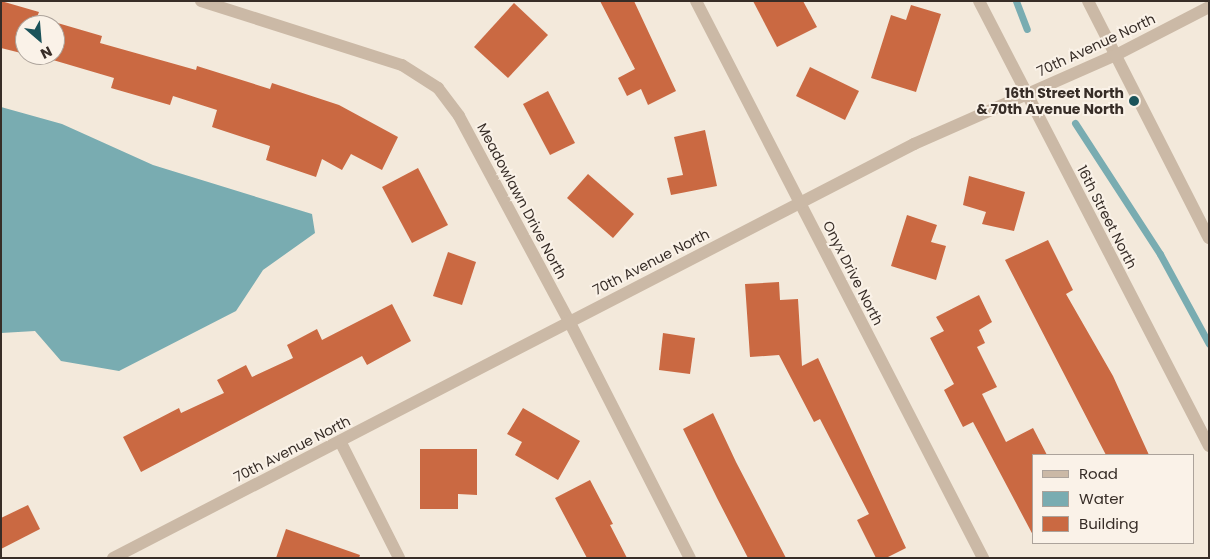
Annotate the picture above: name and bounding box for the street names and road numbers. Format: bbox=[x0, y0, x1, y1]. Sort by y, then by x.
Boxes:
street label: 70th Avenue North bbox=[1034, 10, 1158, 80]
street label: Meadowlawn Drive North bbox=[474, 120, 570, 282]
street label: 16th Street North bbox=[1074, 162, 1140, 272]
street label: Onyx Drive North bbox=[819, 218, 887, 328]
street label: 70th Avenue North bbox=[590, 225, 712, 299]
street label: 70th Avenue North bbox=[231, 412, 353, 486]

